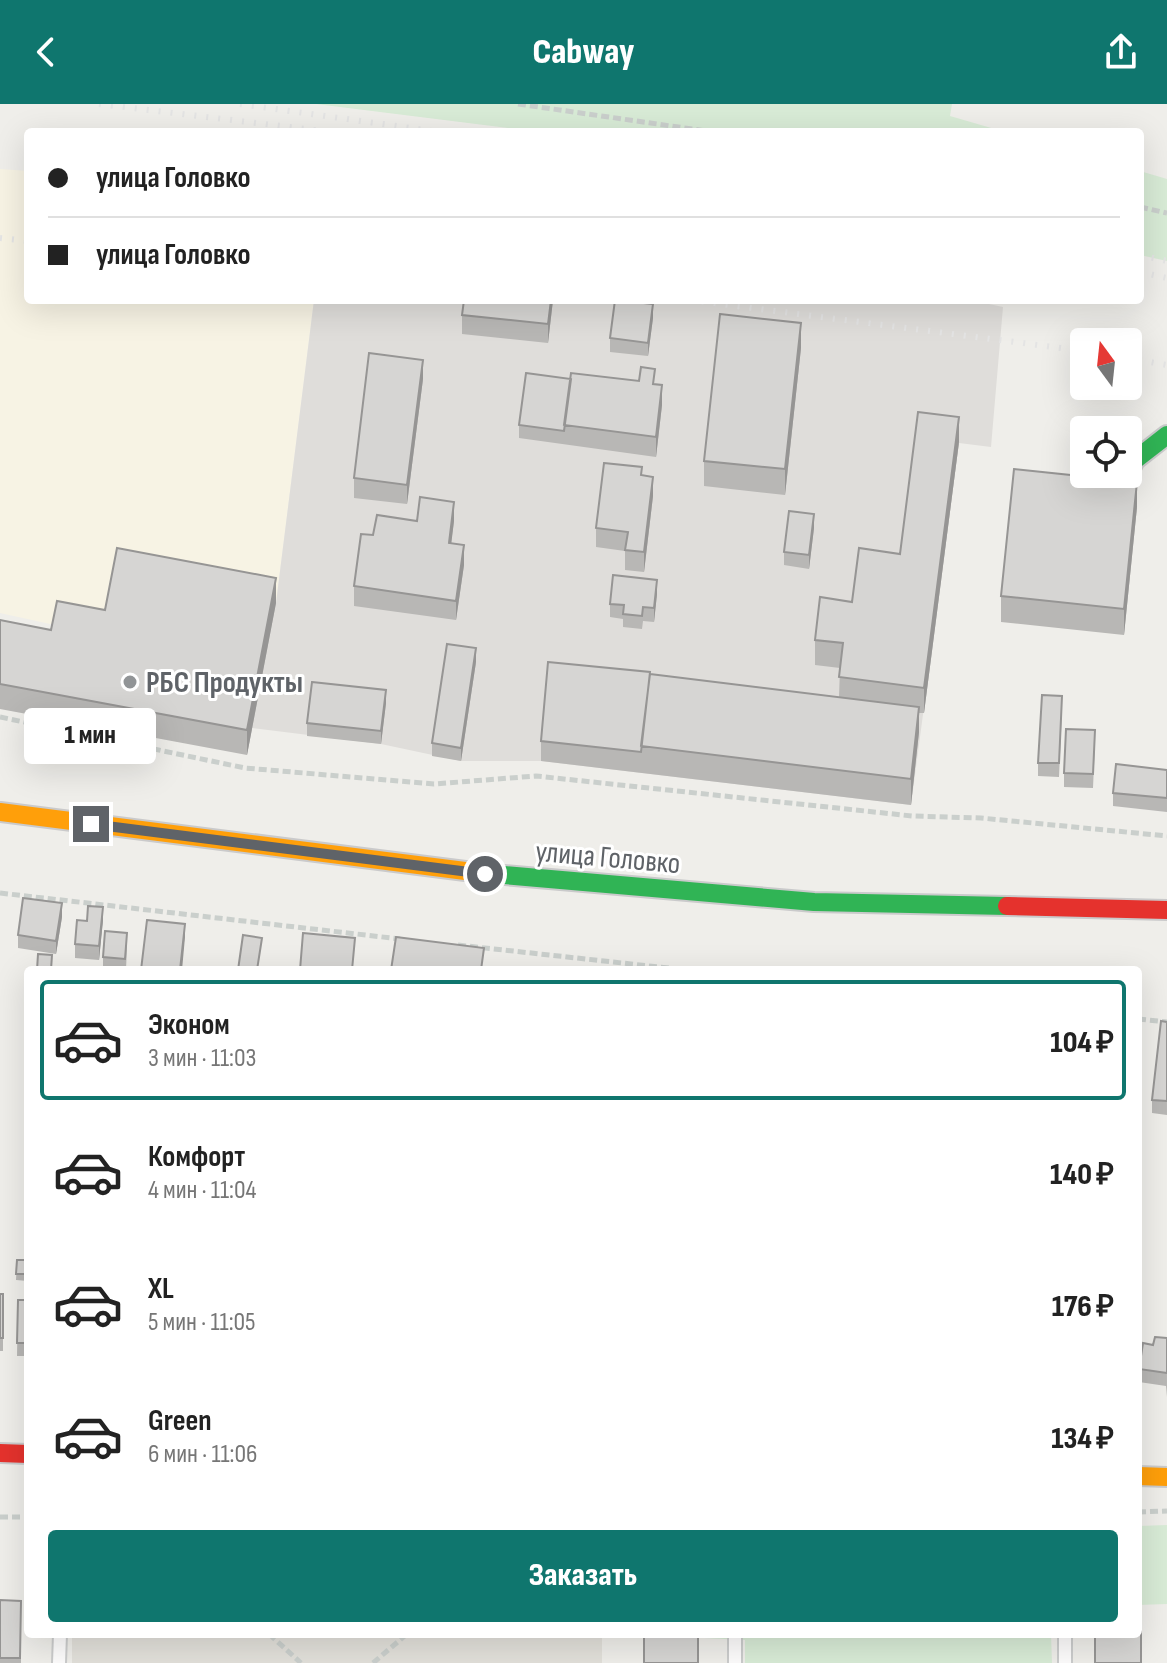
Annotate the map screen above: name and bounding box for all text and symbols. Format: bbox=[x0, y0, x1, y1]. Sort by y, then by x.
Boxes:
icon: back bbox=[24, 30, 68, 74]
icon: share bbox=[1099, 30, 1143, 74]
text: Cabway bbox=[533, 31, 634, 74]
text: улица Головко bbox=[96, 160, 251, 196]
text: улица Головко bbox=[96, 237, 251, 273]
north arrow bbox=[1070, 328, 1142, 400]
map controls bbox=[1070, 328, 1142, 488]
button: locate bbox=[1070, 416, 1142, 488]
place label: РБС Продукты bbox=[146, 665, 303, 701]
marker: РБС Продукты bbox=[121, 673, 139, 691]
callout: 1 мин bbox=[25, 708, 157, 764]
text: 1 мин bbox=[64, 720, 116, 751]
route end bbox=[73, 806, 109, 842]
street label: улица Головко bbox=[534, 834, 682, 882]
route start bbox=[467, 856, 503, 892]
icon: car bbox=[52, 1004, 124, 1076]
text: Эконом bbox=[148, 1007, 230, 1043]
text: 104 ₽ bbox=[1050, 1025, 1114, 1061]
text: 3 мин · 11:03 bbox=[148, 1043, 256, 1074]
icon: car bbox=[52, 1136, 124, 1208]
text: Комфорт bbox=[148, 1139, 245, 1175]
text: 140 ₽ bbox=[1050, 1157, 1114, 1193]
text: 4 мин · 11:04 bbox=[148, 1175, 256, 1206]
icon: car bbox=[52, 1268, 124, 1340]
text: XL bbox=[148, 1271, 174, 1307]
text: 176 ₽ bbox=[1052, 1289, 1114, 1325]
text: 5 мин · 11:05 bbox=[148, 1307, 256, 1338]
icon: car bbox=[52, 1400, 124, 1472]
text: Green bbox=[148, 1403, 212, 1439]
text: 134 ₽ bbox=[1051, 1421, 1114, 1457]
text: 6 мин · 11:06 bbox=[148, 1439, 257, 1470]
button: Заказать bbox=[48, 1530, 1118, 1622]

